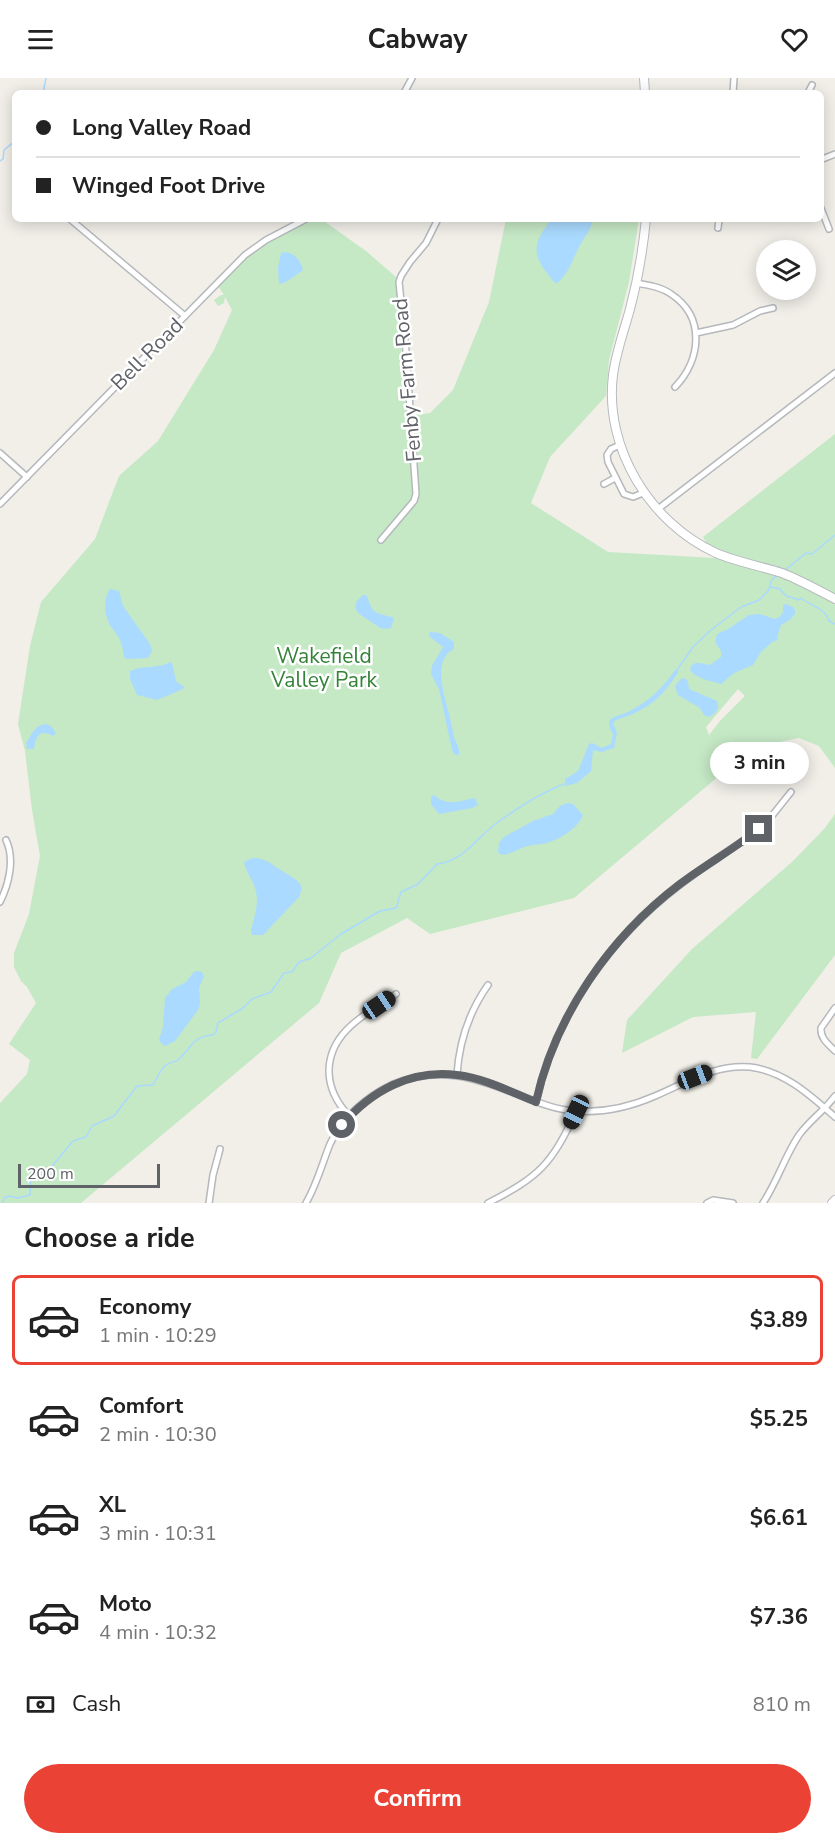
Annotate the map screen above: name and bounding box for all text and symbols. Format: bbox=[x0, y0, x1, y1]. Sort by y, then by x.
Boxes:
text: Cabway bbox=[367, 21, 468, 58]
icon: menu bbox=[24, 23, 57, 56]
icon: heart bbox=[778, 23, 811, 56]
text: Long Valley Road bbox=[72, 113, 251, 143]
text: Winged Foot Drive bbox=[72, 171, 265, 201]
map controls bbox=[756, 240, 816, 300]
button: layers bbox=[756, 240, 816, 300]
street label: Fenby Farm Road bbox=[386, 297, 428, 463]
street label: Bell Road bbox=[105, 312, 189, 396]
park label: Wakefield Valley Park bbox=[270, 642, 377, 694]
callout: 3 min bbox=[710, 742, 808, 784]
text: 3 min bbox=[734, 749, 785, 776]
route end bbox=[745, 815, 772, 842]
car bbox=[359, 987, 399, 1023]
car bbox=[675, 1062, 715, 1092]
car bbox=[560, 1092, 592, 1132]
route start bbox=[328, 1111, 355, 1138]
scale bar bbox=[18, 1161, 160, 1188]
text: 200 m bbox=[27, 1163, 74, 1185]
text: Choose a ride bbox=[24, 1220, 195, 1257]
text: Economy bbox=[99, 1292, 191, 1322]
icon: car bbox=[27, 1293, 81, 1347]
text: $3.89 bbox=[750, 1305, 808, 1335]
text: 1 min · 10:29 bbox=[99, 1322, 217, 1349]
text: Comfort bbox=[99, 1391, 183, 1421]
icon: car bbox=[27, 1392, 81, 1446]
text: $5.25 bbox=[750, 1404, 808, 1434]
text: 2 min · 10:30 bbox=[99, 1421, 217, 1448]
text: XL bbox=[99, 1490, 126, 1520]
icon: car bbox=[27, 1491, 81, 1545]
text: $6.61 bbox=[750, 1503, 808, 1533]
text: 3 min · 10:31 bbox=[99, 1520, 217, 1547]
text: Moto bbox=[99, 1589, 152, 1619]
icon: car bbox=[27, 1590, 81, 1644]
text: $7.36 bbox=[750, 1602, 808, 1632]
text: 4 min · 10:32 bbox=[99, 1619, 217, 1646]
icon: cash bbox=[24, 1688, 57, 1721]
text: Cash bbox=[72, 1689, 121, 1719]
text: 810 m bbox=[753, 1691, 811, 1718]
button: Confirm bbox=[24, 1764, 811, 1833]

